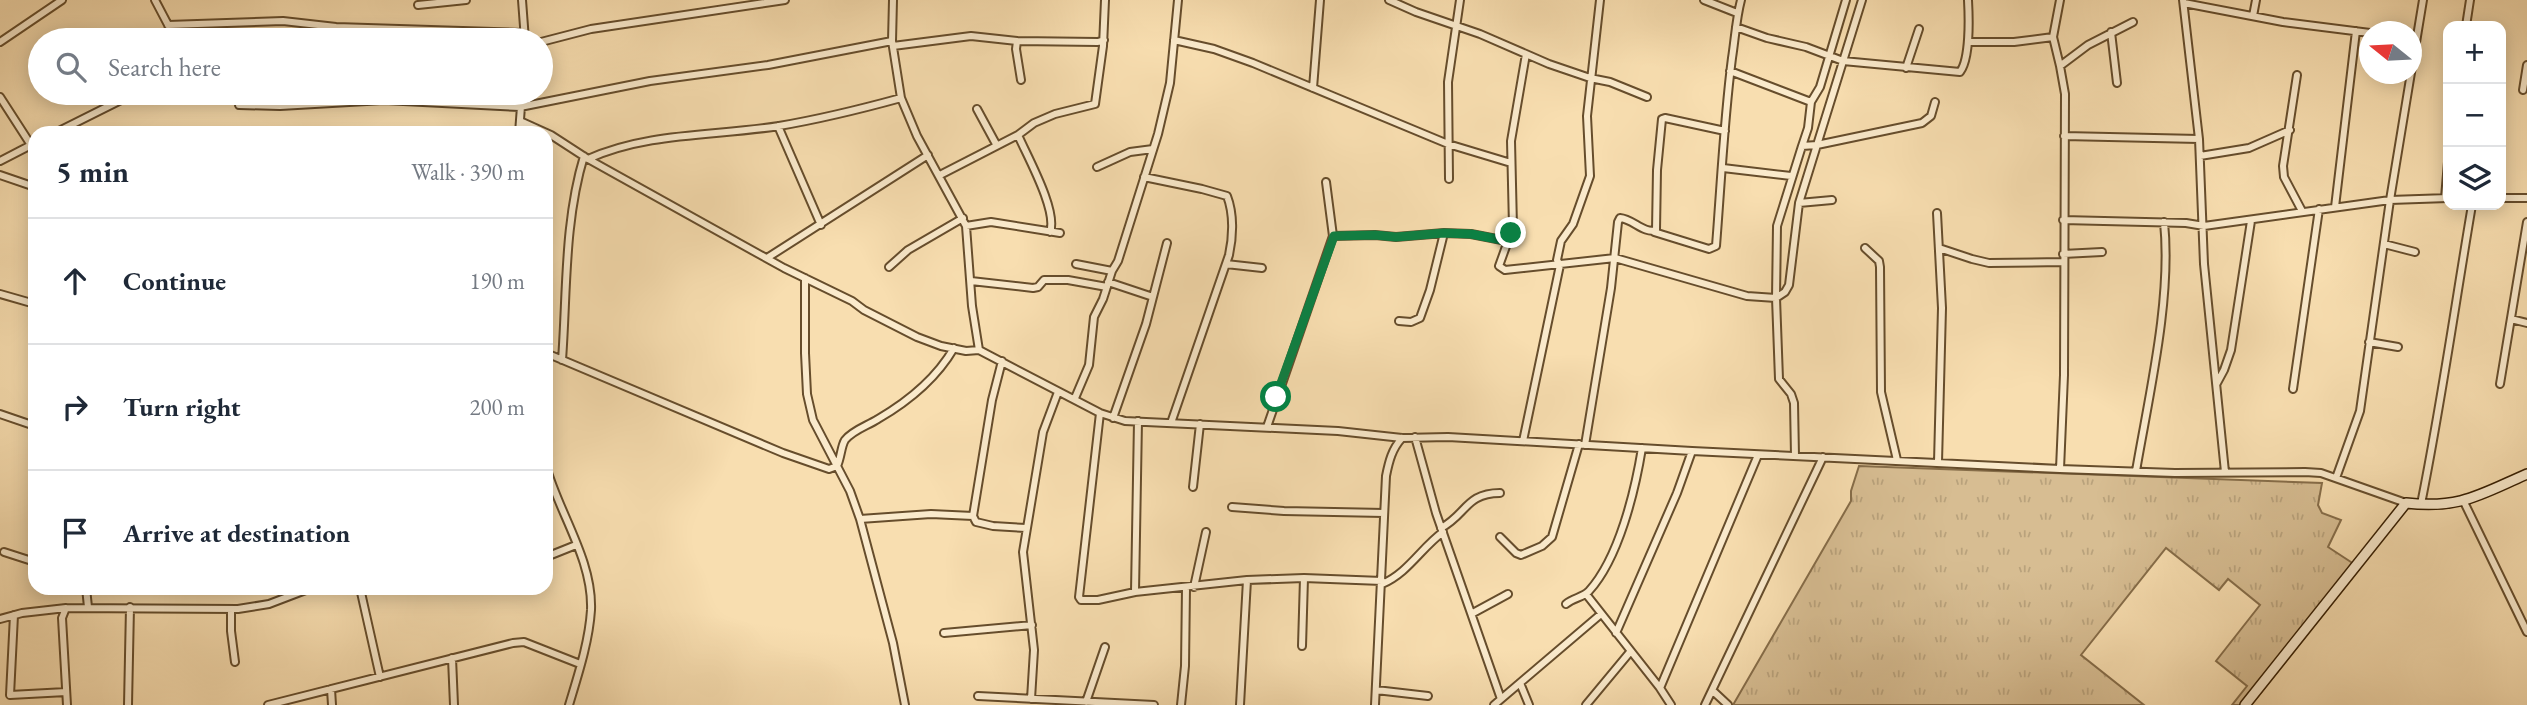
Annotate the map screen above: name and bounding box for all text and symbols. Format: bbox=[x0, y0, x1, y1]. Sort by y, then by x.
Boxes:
north arrow bbox=[2359, 21, 2422, 84]
map controls bbox=[2443, 21, 2506, 210]
button: + bbox=[2443, 21, 2506, 84]
search box bbox=[28, 28, 553, 105]
icon: search bbox=[52, 48, 90, 86]
text: Search here bbox=[108, 50, 221, 84]
button: − bbox=[2443, 84, 2506, 147]
button: layers bbox=[2443, 147, 2506, 210]
text: 5 min bbox=[56, 152, 129, 191]
text: Walk · 390 m bbox=[411, 157, 525, 187]
route end bbox=[1495, 217, 1526, 248]
icon: ahead bbox=[56, 262, 94, 300]
text: Continue bbox=[123, 264, 226, 298]
text: 190 m bbox=[469, 266, 525, 296]
route start bbox=[1260, 381, 1291, 412]
icon: right bbox=[56, 388, 94, 426]
text: Turn right bbox=[123, 390, 241, 424]
text: 200 m bbox=[469, 392, 525, 422]
icon: arrive bbox=[56, 514, 94, 552]
text: Arrive at destination bbox=[123, 516, 350, 550]

